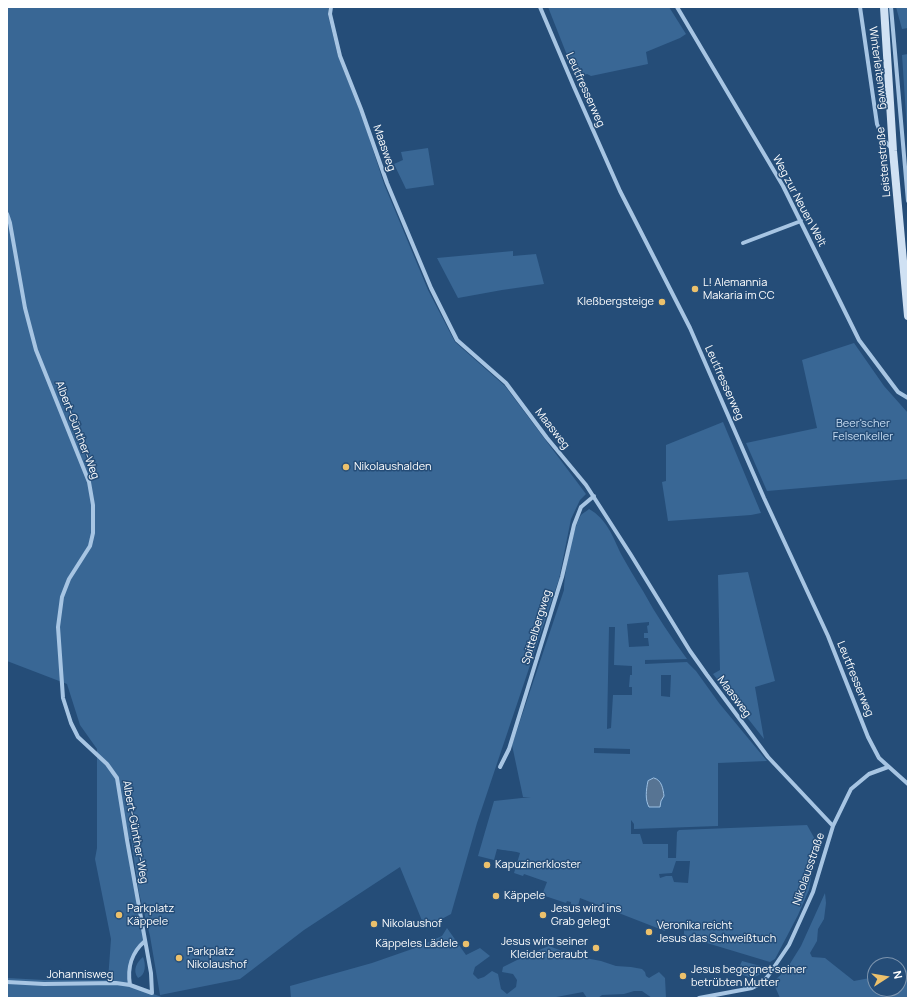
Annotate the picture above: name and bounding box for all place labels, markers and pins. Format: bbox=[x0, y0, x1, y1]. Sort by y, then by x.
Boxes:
place label: L! Alemannia Makaria im CC bbox=[703, 276, 775, 302]
marker: L! Alemannia Makaria im CC bbox=[690, 284, 700, 294]
place label: Kleßbergsteige bbox=[577, 295, 654, 309]
marker: Kleßbergsteige bbox=[657, 297, 667, 307]
place label: Nikolaushalden bbox=[354, 460, 431, 474]
marker: Nikolaushalden bbox=[341, 462, 351, 472]
place label: Kapuzinerkloster bbox=[495, 858, 581, 872]
marker: Kapuzinerkloster bbox=[482, 860, 492, 870]
place label: Käppele bbox=[504, 889, 545, 903]
marker: Käppele bbox=[491, 891, 501, 901]
place label: Parkplatz Käppele bbox=[127, 902, 174, 928]
place label: Jesus wird ins Grab gelegt bbox=[551, 902, 621, 928]
marker: Parkplatz Käppele bbox=[114, 910, 124, 920]
marker: Jesus wird ins Grab gelegt bbox=[538, 910, 548, 920]
place label: Nikolaushof bbox=[382, 917, 442, 931]
marker: Nikolaushof bbox=[369, 919, 379, 929]
place label: Veronika reicht Jesus das Schweißtuch bbox=[657, 919, 776, 945]
marker: Veronika reicht Jesus das Schweißtuch bbox=[644, 927, 654, 937]
place label: Jesus wird seiner Kleider beraubt bbox=[501, 935, 588, 961]
place label: Käppeles Lädele bbox=[375, 937, 458, 951]
marker: Käppeles Lädele bbox=[461, 939, 471, 949]
marker: Jesus wird seiner Kleider beraubt bbox=[591, 943, 601, 953]
place label: Parkplatz Nikolaushof bbox=[187, 945, 247, 971]
marker: Parkplatz Nikolaushof bbox=[174, 953, 184, 963]
place label: Jesus begegnet seiner betrübten Mutter bbox=[691, 963, 806, 989]
marker: Jesus begegnet seiner betrübten Mutter bbox=[678, 971, 688, 981]

